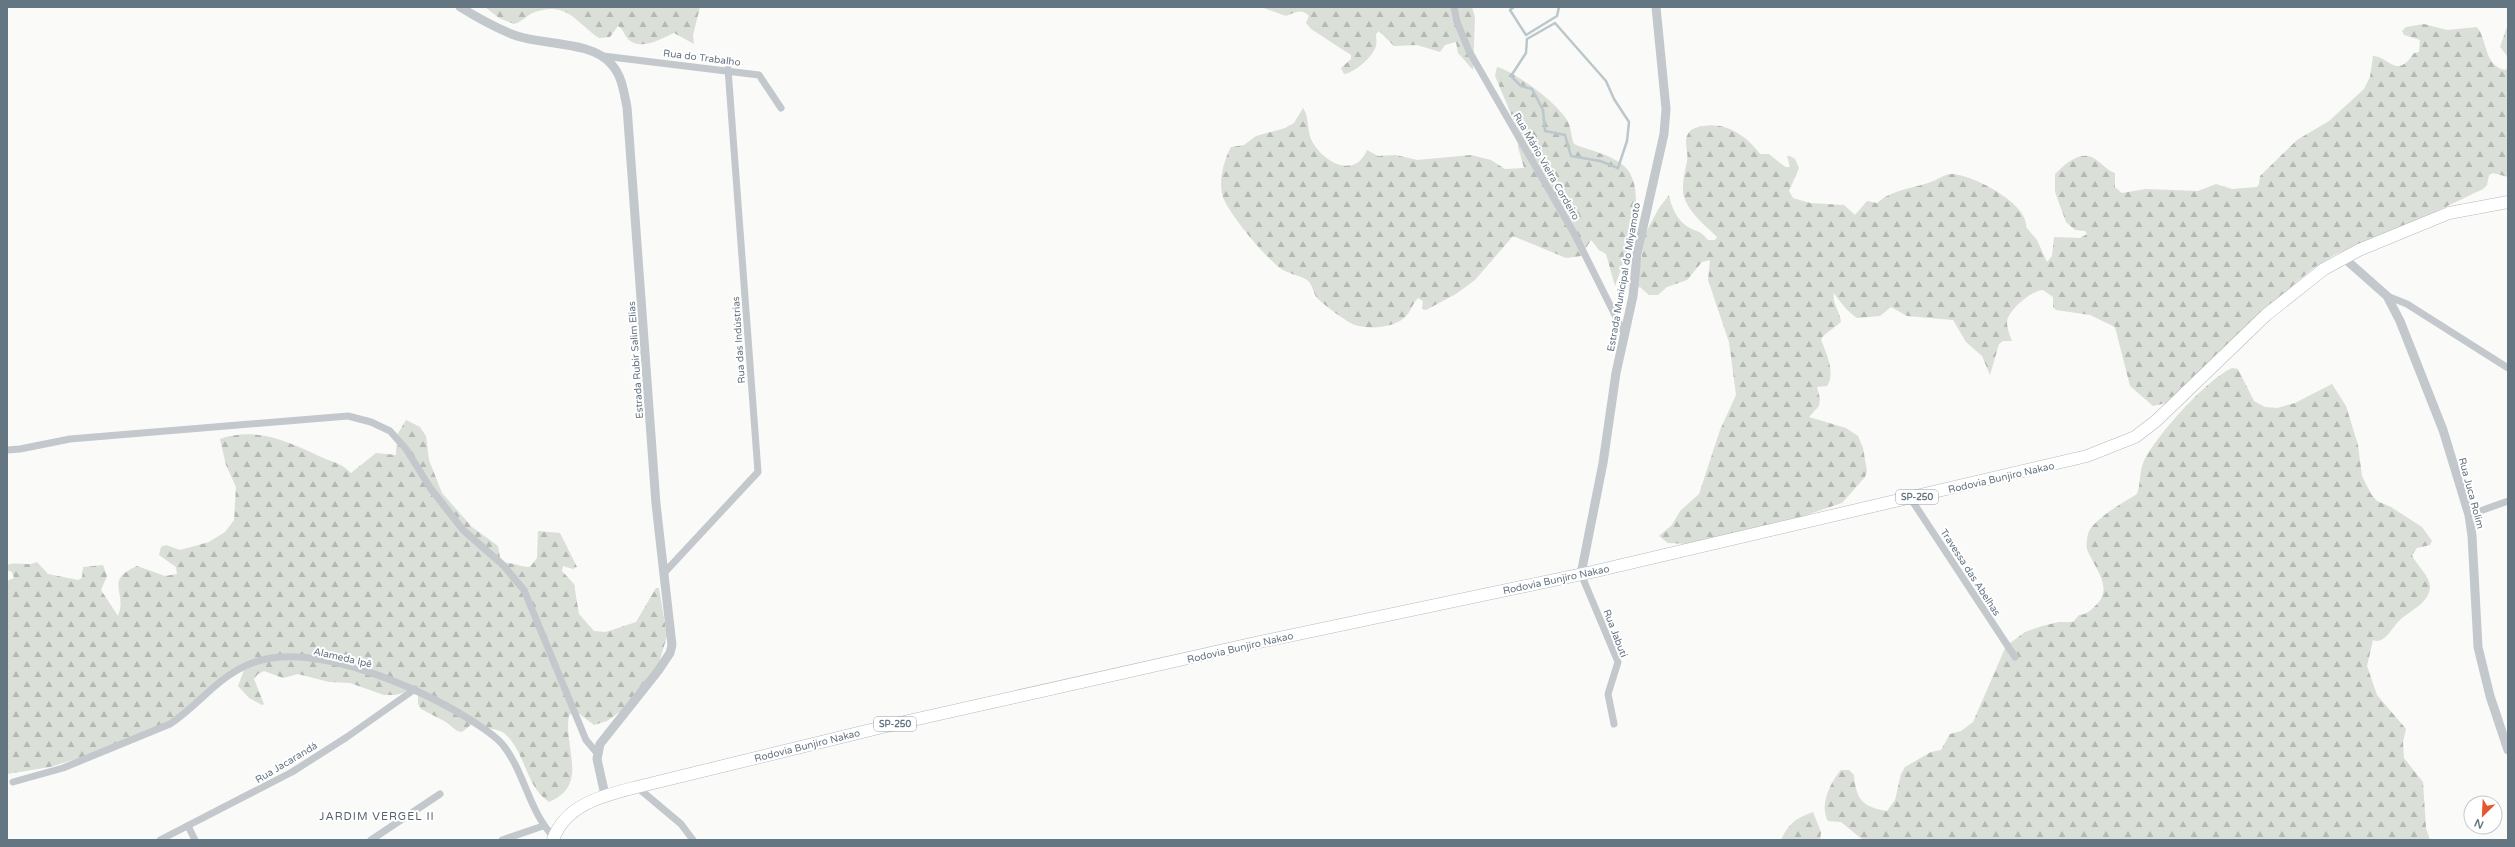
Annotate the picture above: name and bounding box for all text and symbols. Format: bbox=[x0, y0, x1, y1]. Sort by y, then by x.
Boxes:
street label: Rua do Trabalho bbox=[662, 47, 741, 69]
street label: Rua Mário Vieira Cordeiro bbox=[1510, 111, 1582, 222]
street label: Estrada Municipal do Miyamoto bbox=[1605, 202, 1643, 353]
street label: Rua das Indústrias bbox=[730, 296, 748, 384]
street label: Estrada Rubir Salim Elias bbox=[626, 301, 646, 419]
street label: Rua Juca Rolim bbox=[2456, 456, 2486, 530]
street label: Rodovia Bunjiro Nakao bbox=[1947, 460, 2056, 496]
road number: SP-250 bbox=[1896, 490, 1938, 504]
street label: Travessa das Abelhas bbox=[1938, 527, 2003, 618]
street label: Rodovia Bunjiro Nakao bbox=[1502, 563, 1611, 597]
street label: Rua Jabuti bbox=[1600, 608, 1630, 659]
street label: Rodovia Bunjiro Nakao bbox=[1186, 630, 1295, 666]
street label: Alameda Ipê bbox=[312, 645, 373, 671]
road number: SP-250 bbox=[874, 717, 916, 731]
street label: Rodovia Bunjiro Nakao bbox=[753, 727, 861, 765]
street label: Rua Jacarandá bbox=[253, 740, 320, 786]
north arrow bbox=[2463, 795, 2503, 835]
district label: JARDIM VERGEL II bbox=[319, 810, 435, 823]
text: N bbox=[2472, 816, 2486, 831]

